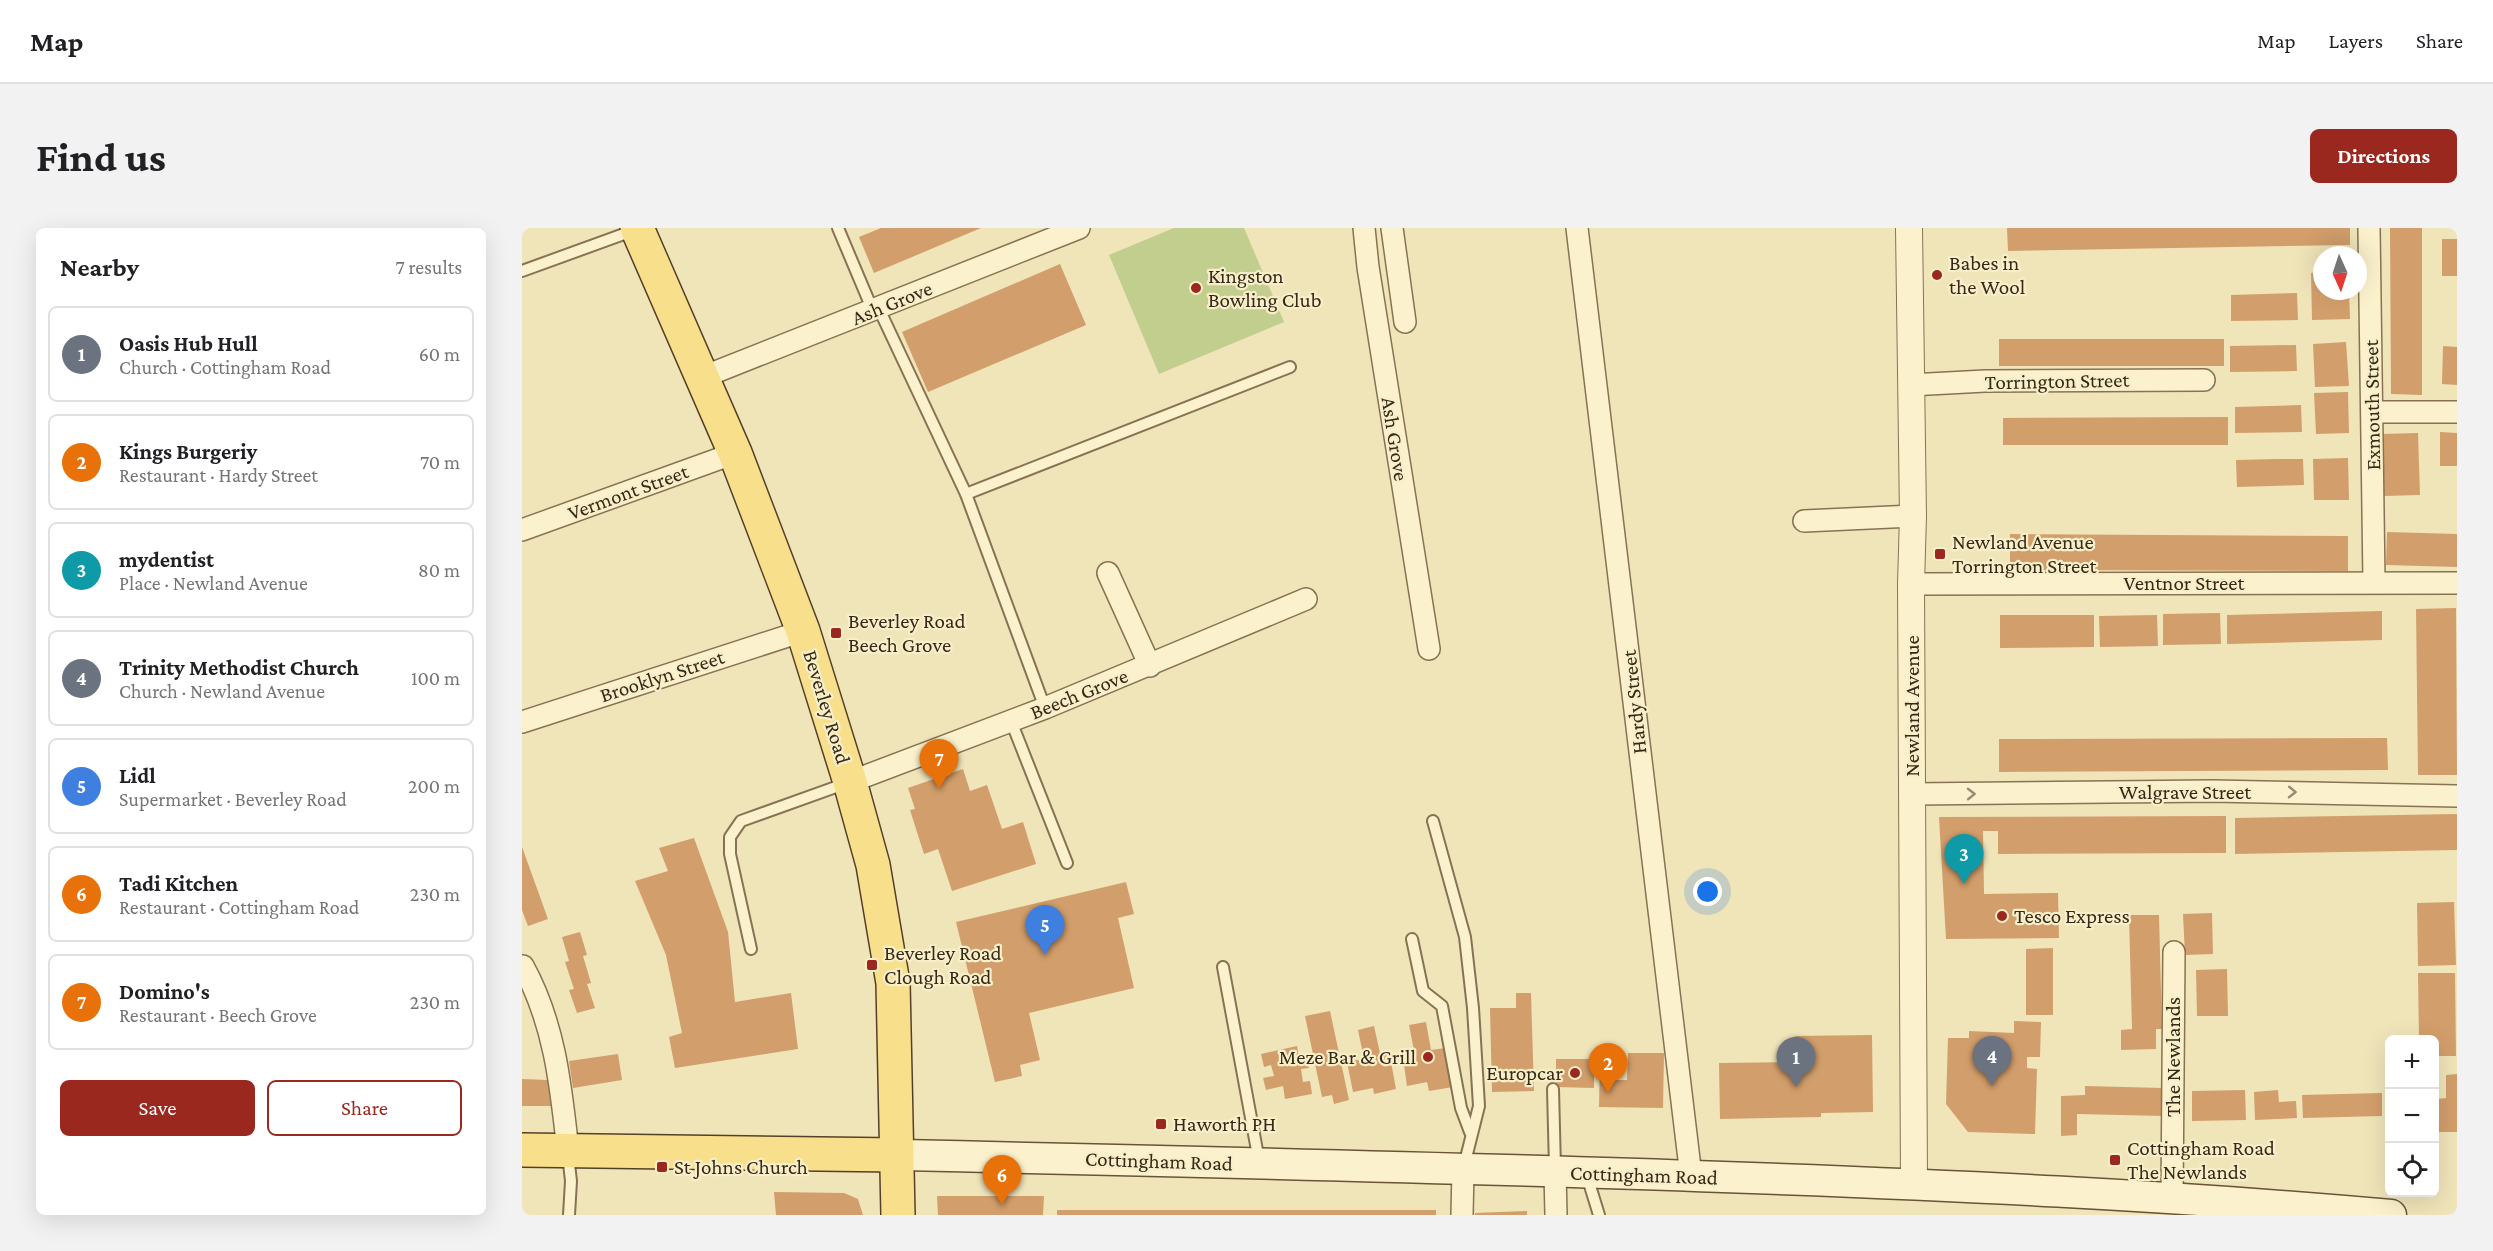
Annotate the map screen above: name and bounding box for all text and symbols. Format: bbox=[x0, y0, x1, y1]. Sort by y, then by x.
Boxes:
text: Map bbox=[30, 26, 83, 57]
text: Map bbox=[2257, 29, 2296, 53]
text: Layers bbox=[2329, 29, 2383, 53]
text: Share bbox=[2416, 29, 2463, 53]
button: Directions bbox=[2310, 129, 2457, 183]
text: Find us bbox=[36, 133, 166, 180]
north arrow bbox=[2313, 246, 2367, 300]
place label: Babes in the Wool bbox=[1949, 251, 2025, 299]
text: Nearby bbox=[60, 253, 139, 282]
text: 7 results bbox=[396, 256, 462, 278]
place label: Kingston Bowling Club bbox=[1208, 264, 1322, 312]
marker: Babes in the Wool bbox=[1930, 268, 1944, 282]
street label: Ash Grove bbox=[848, 276, 936, 330]
marker: Kingston Bowling Club bbox=[1189, 281, 1203, 295]
text: Oasis Hub Hull bbox=[119, 331, 258, 356]
street label: Exmouth Street bbox=[2359, 338, 2385, 471]
text: 1 bbox=[78, 343, 85, 365]
text: 60 m bbox=[419, 343, 460, 365]
text: Church · Cottingham Road bbox=[119, 356, 331, 378]
street label: Torrington Street bbox=[1985, 368, 2130, 394]
street label: Ash Grove bbox=[1377, 395, 1413, 483]
text: Kings Burgeriy bbox=[119, 439, 257, 464]
text: 2 bbox=[76, 451, 87, 473]
text: 70 m bbox=[420, 451, 460, 473]
street label: Vermont Street bbox=[564, 459, 693, 525]
text: Restaurant · Hardy Street bbox=[119, 464, 318, 486]
place label: Newland Avenue Torrington Street bbox=[1952, 530, 2098, 578]
text: mydentist bbox=[119, 547, 214, 572]
marker: Newland Avenue Torrington Street bbox=[1933, 547, 1947, 561]
text: 3 bbox=[77, 559, 86, 581]
text: 80 m bbox=[418, 559, 460, 581]
street label: Ventnor Street bbox=[2124, 571, 2245, 595]
text: Place · Newland Avenue bbox=[119, 572, 308, 594]
place label: Beverley Road Beech Grove bbox=[848, 609, 966, 657]
marker: Beverley Road Beech Grove bbox=[829, 626, 843, 640]
street label: Newland Avenue bbox=[1900, 635, 1924, 777]
street label: Brooklyn Street bbox=[597, 644, 728, 707]
street label: Beverley Road bbox=[798, 647, 856, 767]
street label: Hardy Street bbox=[1617, 648, 1651, 755]
text: Trinity Methodist Church bbox=[119, 655, 359, 680]
street label: Beech Grove bbox=[1027, 664, 1131, 724]
text: 4 bbox=[76, 667, 87, 689]
text: 100 m bbox=[411, 667, 460, 689]
text: Church · Newland Avenue bbox=[119, 680, 325, 702]
pin: 7 bbox=[920, 740, 958, 789]
text: Lidl bbox=[119, 763, 156, 788]
text: 5 bbox=[77, 775, 86, 797]
text: 200 m bbox=[408, 775, 460, 797]
street label: Walgrave Street bbox=[2119, 780, 2252, 804]
one-way arrow bbox=[2288, 786, 2297, 799]
one-way arrow bbox=[1967, 787, 1976, 800]
text: Supermarket · Beverley Road bbox=[119, 788, 347, 810]
pin: 3 bbox=[1944, 834, 1984, 884]
text: Tadi Kitchen bbox=[119, 871, 238, 896]
your location bbox=[1693, 877, 1722, 906]
text: 6 bbox=[76, 883, 87, 905]
text: 230 m bbox=[410, 883, 460, 905]
text: Restaurant · Cottingham Road bbox=[119, 896, 359, 918]
place label: Tesco Express bbox=[2014, 904, 2130, 928]
pin: 5 bbox=[1026, 906, 1064, 955]
marker: Tesco Express bbox=[1995, 909, 2009, 923]
place label: Beverley Road Clough Road bbox=[884, 941, 1002, 989]
marker: Beverley Road Clough Road bbox=[865, 958, 879, 972]
text: Domino's bbox=[119, 979, 210, 1004]
text: 7 bbox=[77, 991, 86, 1013]
text: 230 m bbox=[410, 991, 460, 1013]
street label: The Newlands bbox=[2161, 997, 2185, 1117]
text: Restaurant · Beech Grove bbox=[119, 1004, 317, 1026]
map controls bbox=[2385, 1035, 2439, 1197]
button: + bbox=[2385, 1035, 2439, 1089]
pin: 4 bbox=[1972, 1036, 2012, 1086]
pin: 1 bbox=[1776, 1038, 1816, 1087]
pin: 2 bbox=[1588, 1044, 1628, 1093]
place label: Meze Bar & Grill bbox=[1279, 1045, 1416, 1069]
marker: Meze Bar & Grill bbox=[1421, 1050, 1435, 1064]
place label: Europcar bbox=[1486, 1061, 1564, 1085]
marker: Europcar bbox=[1568, 1066, 1582, 1080]
button: Save bbox=[60, 1080, 255, 1136]
button: Share bbox=[267, 1080, 462, 1136]
button: − bbox=[2385, 1089, 2439, 1143]
place label: Haworth PH bbox=[1173, 1112, 1276, 1136]
marker: Haworth PH bbox=[1154, 1117, 1168, 1131]
place label: Cottingham Road The Newlands bbox=[2127, 1136, 2275, 1184]
button: locate bbox=[2385, 1143, 2439, 1197]
street label: Cottingham Road bbox=[1085, 1146, 1233, 1176]
marker: Cottingham Road The Newlands bbox=[2108, 1153, 2122, 1167]
place label: St Johns Church bbox=[674, 1155, 808, 1179]
pin: 6 bbox=[982, 1156, 1022, 1205]
marker: St Johns Church bbox=[655, 1160, 669, 1174]
street label: Cottingham Road bbox=[1570, 1160, 1718, 1190]

